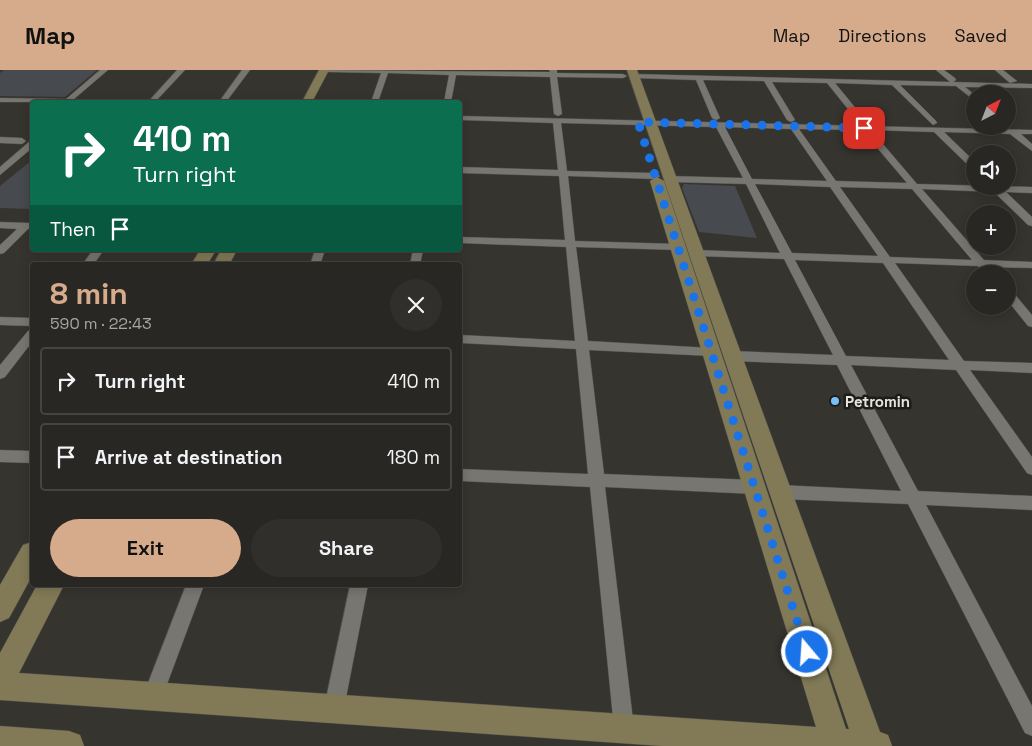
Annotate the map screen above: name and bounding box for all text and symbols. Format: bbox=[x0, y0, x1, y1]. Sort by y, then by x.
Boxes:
text: Map bbox=[25, 20, 75, 51]
text: Map bbox=[773, 24, 810, 47]
text: Directions bbox=[838, 24, 927, 47]
text: Saved bbox=[955, 24, 1007, 47]
north arrow bbox=[966, 85, 1016, 135]
map controls bbox=[966, 85, 1016, 315]
pin bbox=[843, 107, 885, 149]
icon: arrive bbox=[850, 114, 878, 142]
text: 410 m bbox=[133, 117, 231, 161]
icon: right bbox=[50, 120, 115, 185]
button: sound bbox=[966, 145, 1016, 195]
text: Turn right bbox=[133, 160, 236, 188]
button: + bbox=[966, 205, 1016, 255]
icon: arrive bbox=[106, 215, 134, 243]
text: Then bbox=[50, 217, 96, 242]
button: − bbox=[966, 265, 1016, 315]
text: 8 min bbox=[50, 274, 128, 313]
button: close bbox=[390, 279, 442, 331]
text: 590 m · 22:43 bbox=[50, 313, 152, 334]
icon: right bbox=[52, 367, 80, 395]
text: Turn right bbox=[95, 369, 185, 394]
text: 410 m bbox=[387, 369, 440, 394]
place label: Petromin bbox=[845, 392, 910, 411]
marker: Petromin bbox=[829, 395, 841, 407]
icon: arrive bbox=[52, 443, 80, 471]
text: Arrive at destination bbox=[95, 445, 283, 470]
text: 180 m bbox=[387, 445, 440, 470]
button: Exit bbox=[50, 519, 241, 577]
button: Share bbox=[251, 519, 442, 577]
position arrow bbox=[780, 625, 832, 677]

